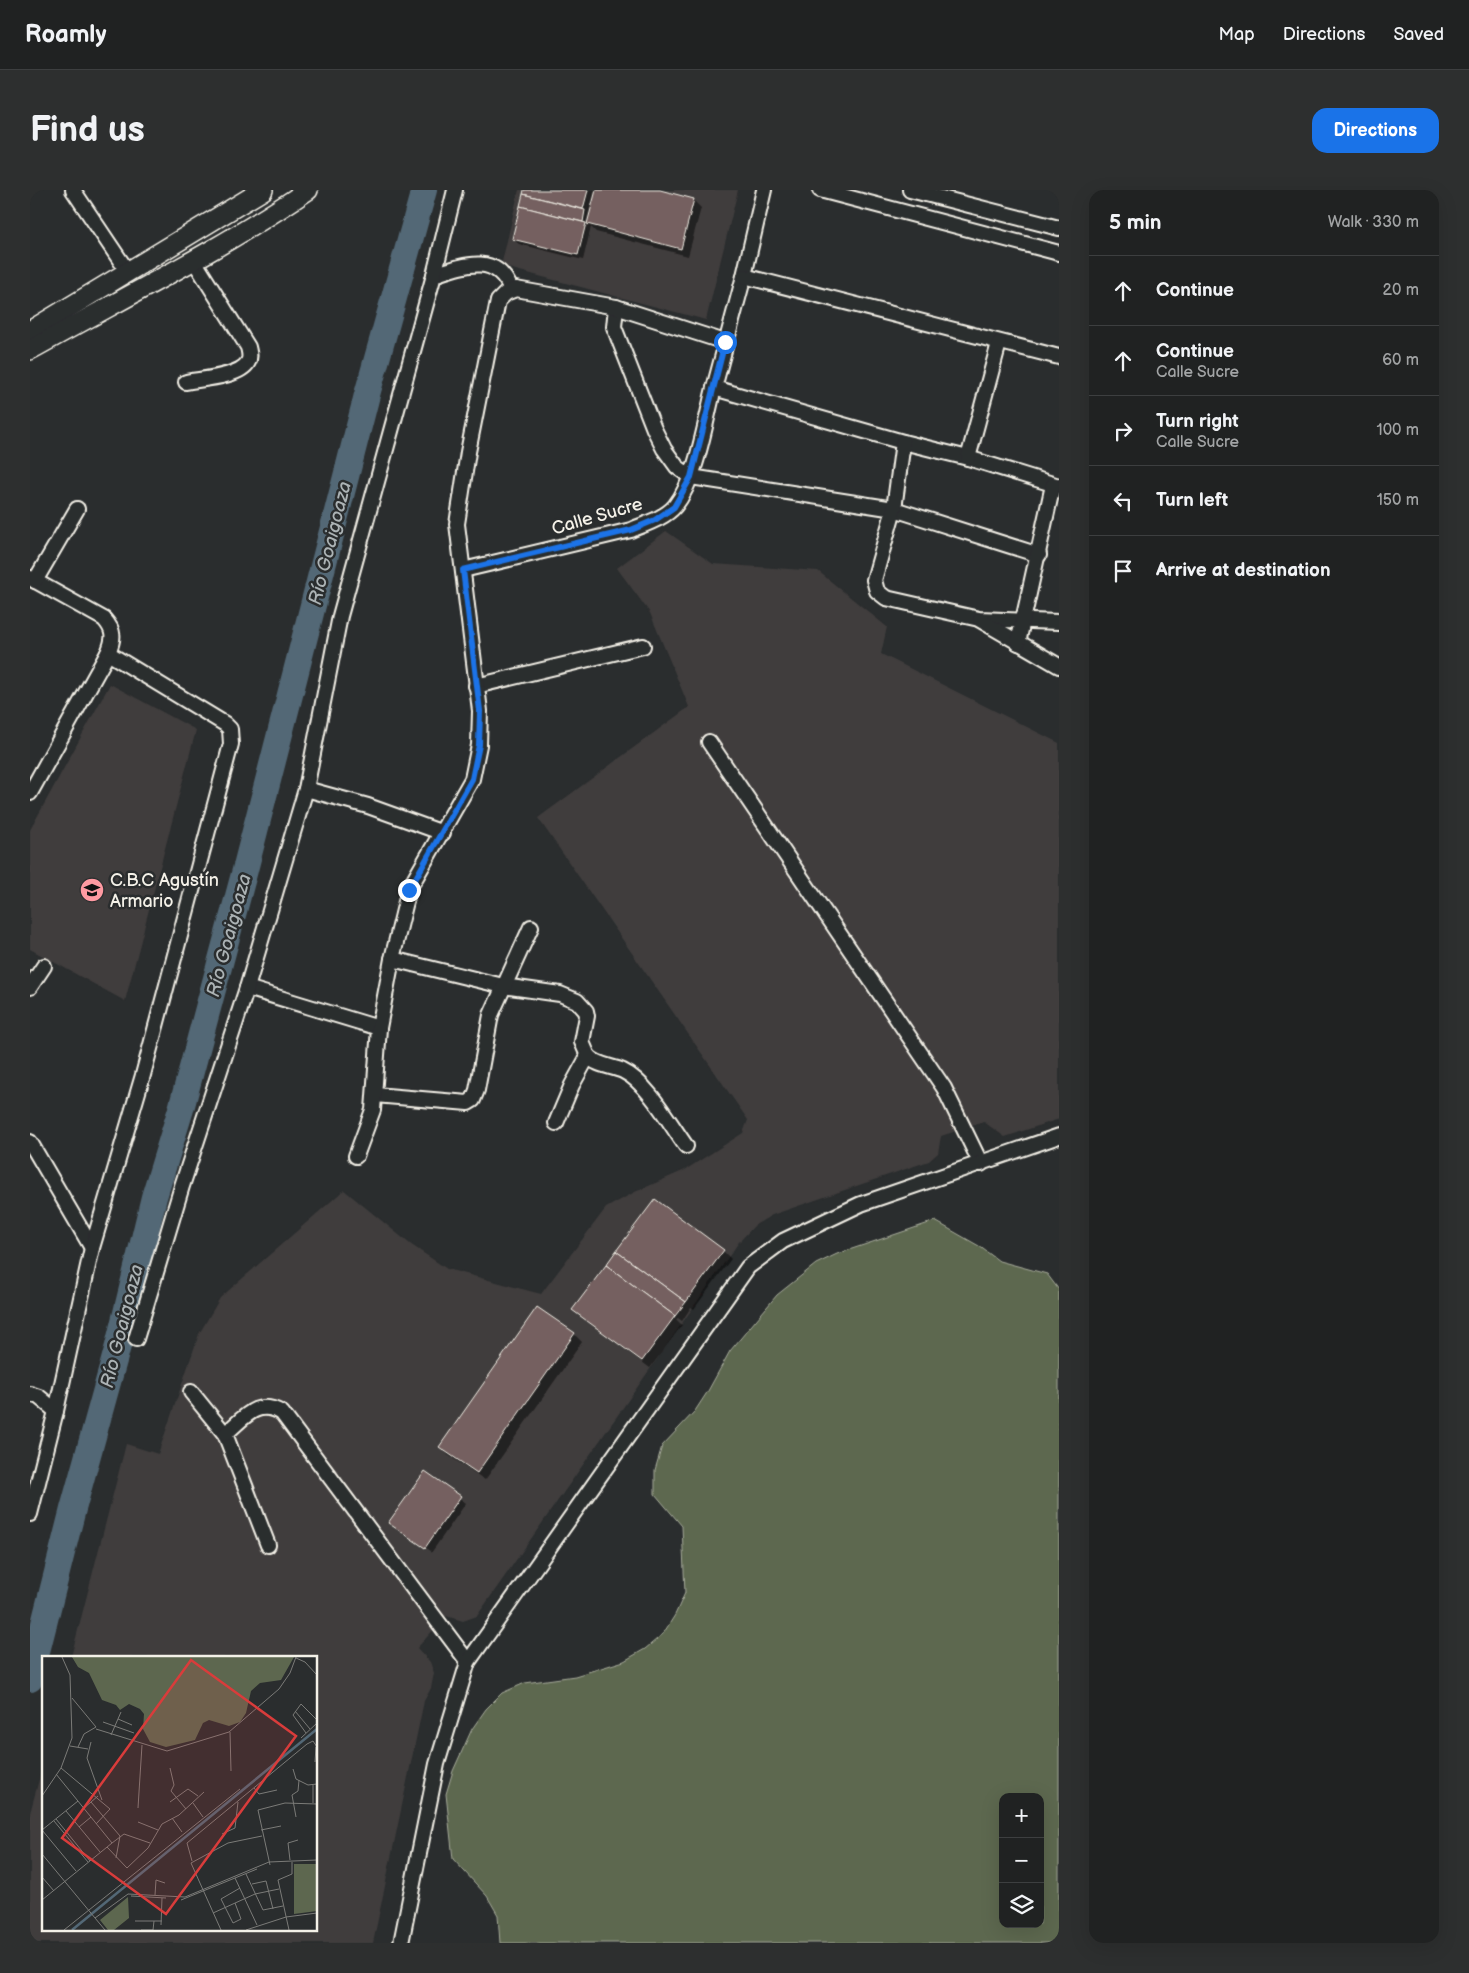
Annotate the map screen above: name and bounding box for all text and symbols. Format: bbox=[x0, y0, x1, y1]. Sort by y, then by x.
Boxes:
text: Roamly bbox=[25, 20, 106, 49]
text: Map bbox=[1219, 24, 1255, 45]
text: Directions bbox=[1283, 24, 1365, 45]
text: Saved bbox=[1393, 24, 1444, 45]
button: Directions bbox=[1312, 108, 1439, 153]
text: Find us bbox=[30, 109, 145, 152]
text: 5 min bbox=[1109, 210, 1162, 235]
text: Walk · 330 m bbox=[1328, 213, 1419, 232]
icon: ahead bbox=[1109, 277, 1137, 305]
text: Continue bbox=[1156, 279, 1234, 302]
text: 20 m bbox=[1383, 281, 1419, 300]
route start bbox=[714, 331, 737, 354]
text: Continue bbox=[1156, 340, 1234, 363]
icon: ahead bbox=[1109, 347, 1137, 375]
text: 60 m bbox=[1382, 351, 1419, 370]
text: Calle Sucre bbox=[1156, 363, 1239, 382]
text: Turn right bbox=[1156, 410, 1239, 433]
icon: right bbox=[1109, 417, 1137, 445]
text: 100 m bbox=[1376, 421, 1419, 440]
text: Calle Sucre bbox=[1156, 433, 1239, 452]
water label: Río Goaigoaza bbox=[304, 479, 357, 607]
icon: left bbox=[1109, 487, 1137, 515]
text: Turn left bbox=[1156, 489, 1228, 512]
text: 150 m bbox=[1377, 491, 1419, 510]
street label: Calle Sucre bbox=[549, 493, 645, 539]
icon: arrive bbox=[1109, 557, 1137, 585]
text: Arrive at destination bbox=[1156, 559, 1331, 582]
place label: C.B.C Agustín Armario bbox=[110, 870, 219, 912]
water label: Río Goaigoaza bbox=[202, 871, 257, 999]
school or university icon: C.B.C Agustín Armario bbox=[79, 877, 105, 903]
route end bbox=[398, 879, 421, 902]
water label: Río Goaigoaza bbox=[96, 1262, 149, 1390]
inset map bbox=[42, 1656, 318, 1930]
map controls bbox=[999, 1793, 1044, 1928]
button: + bbox=[999, 1793, 1044, 1838]
button: − bbox=[999, 1838, 1044, 1883]
button: layers bbox=[999, 1883, 1044, 1928]

